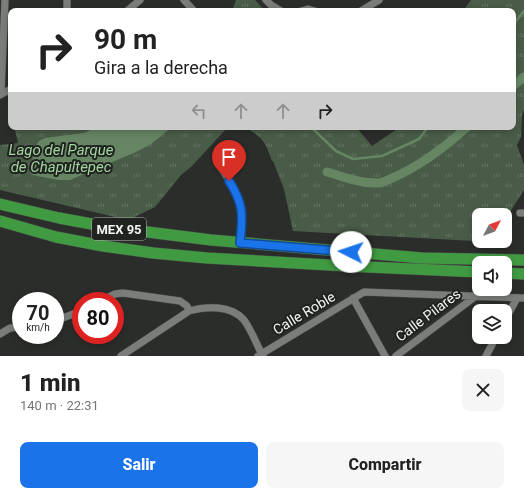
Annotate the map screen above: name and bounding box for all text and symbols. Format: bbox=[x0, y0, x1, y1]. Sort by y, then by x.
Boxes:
text: 90 m bbox=[94, 23, 157, 56]
icon: right bbox=[28, 24, 80, 76]
text: Gira a la derecha bbox=[94, 57, 228, 78]
icon: left bbox=[188, 100, 210, 122]
icon: ahead bbox=[230, 100, 252, 122]
icon: ahead bbox=[272, 100, 294, 122]
icon: right bbox=[314, 100, 336, 122]
pin bbox=[212, 140, 246, 181]
water label: Lago del Parque de Chapultepec bbox=[9, 141, 114, 176]
icon: arrive bbox=[218, 146, 240, 168]
north arrow bbox=[472, 208, 512, 248]
map controls bbox=[472, 208, 512, 344]
road number: MEX 95 bbox=[92, 218, 146, 240]
position arrow bbox=[330, 231, 372, 273]
button: sound bbox=[472, 256, 512, 296]
street label: Calle Pilares bbox=[392, 285, 464, 345]
street label: Calle Roble bbox=[270, 288, 338, 338]
speed limit sign: 80 bbox=[72, 292, 124, 344]
text: 70 bbox=[27, 301, 49, 325]
button: layers bbox=[472, 304, 512, 344]
text: km/h bbox=[26, 322, 50, 333]
text: 1 min bbox=[20, 369, 81, 397]
button: close bbox=[462, 369, 504, 411]
text: 140 m · 22:31 bbox=[20, 398, 99, 413]
button: Salir bbox=[20, 442, 258, 488]
button: Compartir bbox=[266, 442, 504, 488]

